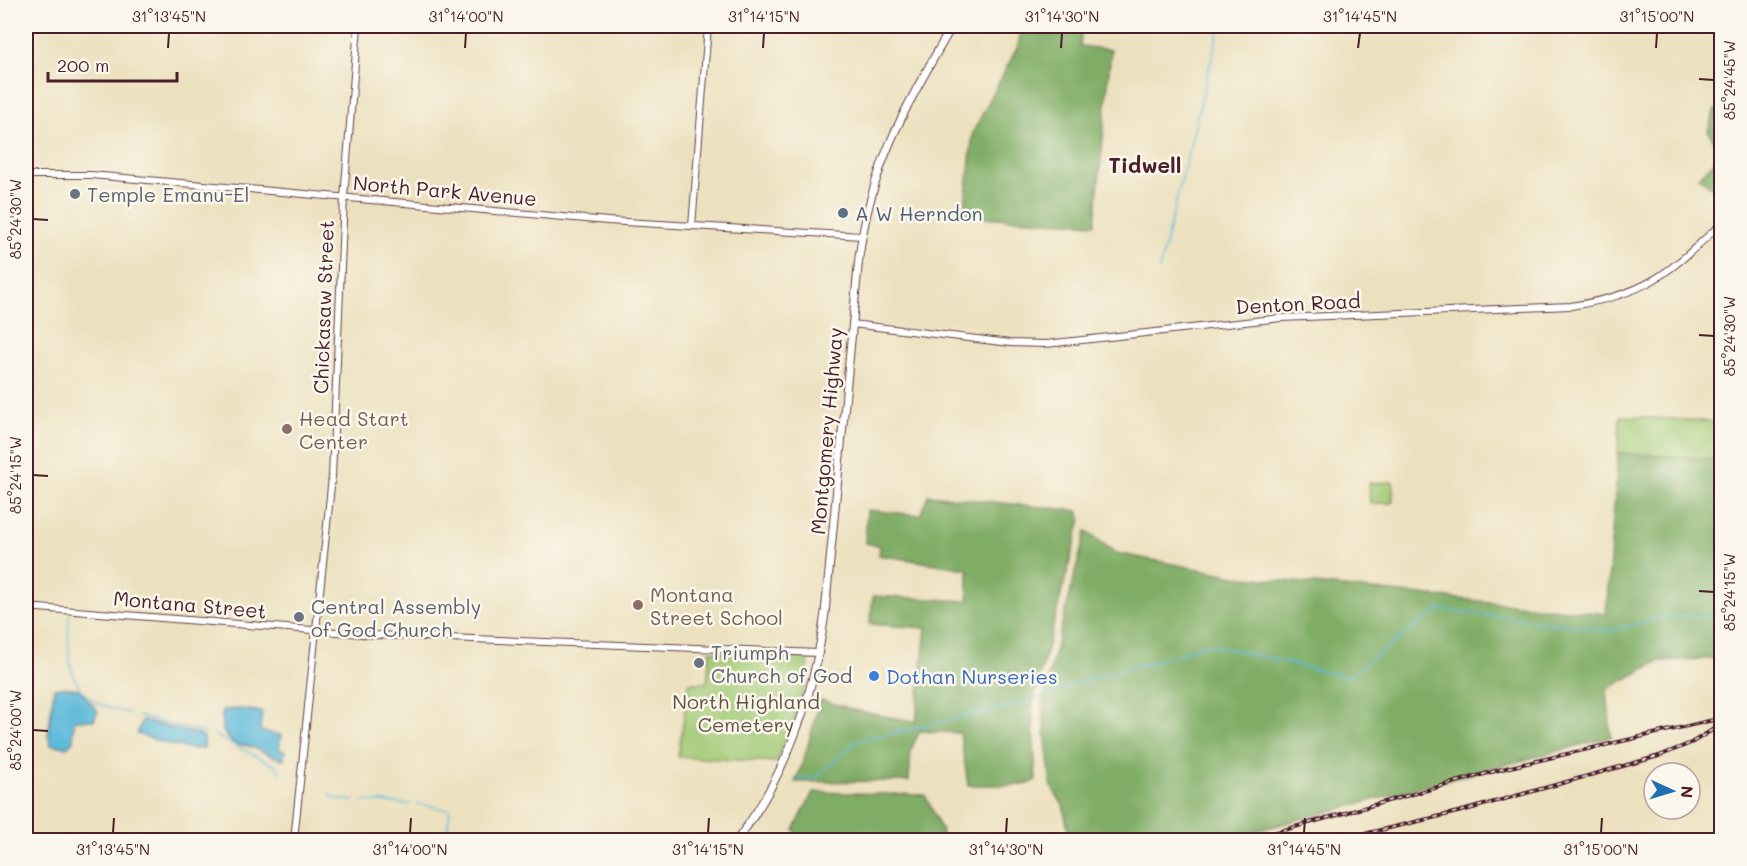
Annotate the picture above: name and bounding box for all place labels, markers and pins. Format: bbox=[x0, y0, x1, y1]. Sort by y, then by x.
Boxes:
place label: Temple Emanu-El bbox=[87, 181, 249, 207]
marker: Temple Emanu-El bbox=[68, 187, 82, 201]
place label: A W Herndon bbox=[855, 200, 983, 226]
marker: A W Herndon bbox=[836, 206, 850, 220]
place label: Head Start Center bbox=[299, 405, 409, 454]
marker: Head Start Center bbox=[280, 422, 294, 436]
place label: Montana Street School bbox=[650, 581, 783, 630]
place label: Central Assembly of God Church bbox=[311, 593, 481, 642]
marker: Montana Street School bbox=[631, 598, 645, 612]
marker: Central Assembly of God Church bbox=[292, 610, 306, 624]
place label: Triumph Church of God bbox=[711, 639, 852, 688]
marker: Triumph Church of God bbox=[692, 656, 706, 670]
place label: Dothan Nurseries bbox=[886, 663, 1058, 689]
marker: Dothan Nurseries bbox=[867, 669, 881, 683]

